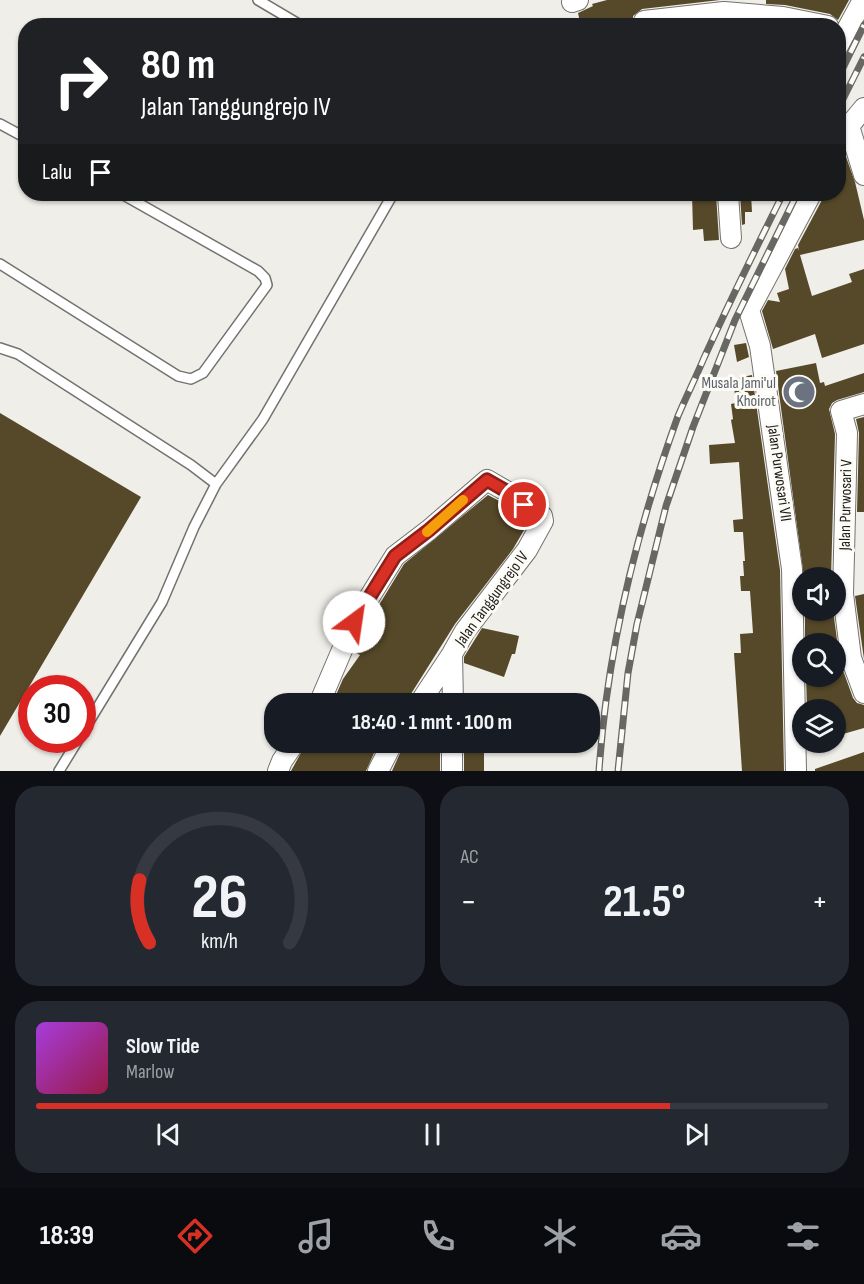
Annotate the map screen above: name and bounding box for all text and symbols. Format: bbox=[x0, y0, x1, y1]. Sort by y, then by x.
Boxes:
text: 80 m bbox=[141, 40, 215, 91]
icon: right bbox=[42, 42, 120, 120]
text: Jalan Tanggungrejo IV bbox=[141, 91, 331, 123]
icon: arrive bbox=[84, 156, 117, 189]
text: Lalu bbox=[42, 159, 72, 186]
place label: Musala Jami'ul Khoirot bbox=[701, 374, 776, 411]
mosque icon: Musala Jami'ul Khoirot bbox=[781, 374, 817, 410]
street label: Jalan Purwosari VII bbox=[763, 422, 795, 523]
street label: Jalan Purwosari V bbox=[836, 459, 856, 552]
pin bbox=[498, 479, 549, 530]
icon: arrive bbox=[507, 488, 540, 521]
street label: Jalan Tanggungrejo IV bbox=[451, 547, 533, 651]
map controls bbox=[792, 567, 846, 753]
button: sound bbox=[792, 567, 846, 621]
position arrow bbox=[322, 590, 386, 654]
button: search bbox=[792, 633, 846, 687]
speed limit sign: 30 bbox=[18, 675, 96, 753]
button: layers bbox=[792, 699, 846, 753]
text: 18:40 · 1 mnt · 100 m bbox=[352, 709, 512, 736]
text: AC bbox=[461, 845, 479, 869]
text: 26 bbox=[191, 861, 248, 936]
text: 21.5° bbox=[603, 875, 686, 930]
text: − bbox=[461, 882, 477, 922]
text: + bbox=[812, 882, 828, 922]
text: km/h bbox=[201, 929, 238, 954]
text: Slow Tide bbox=[126, 1033, 200, 1060]
text: Marlow bbox=[126, 1060, 174, 1084]
icon: previous bbox=[152, 1118, 185, 1151]
icon: pause bbox=[416, 1118, 449, 1151]
icon: next bbox=[680, 1118, 713, 1151]
icon: directions bbox=[174, 1215, 216, 1257]
icon: music bbox=[295, 1215, 337, 1257]
icon: phone bbox=[417, 1215, 459, 1257]
icon: climate bbox=[539, 1215, 581, 1257]
icon: car bbox=[660, 1215, 702, 1257]
icon: filters bbox=[782, 1215, 824, 1257]
text: 18:39 bbox=[40, 1220, 94, 1252]

